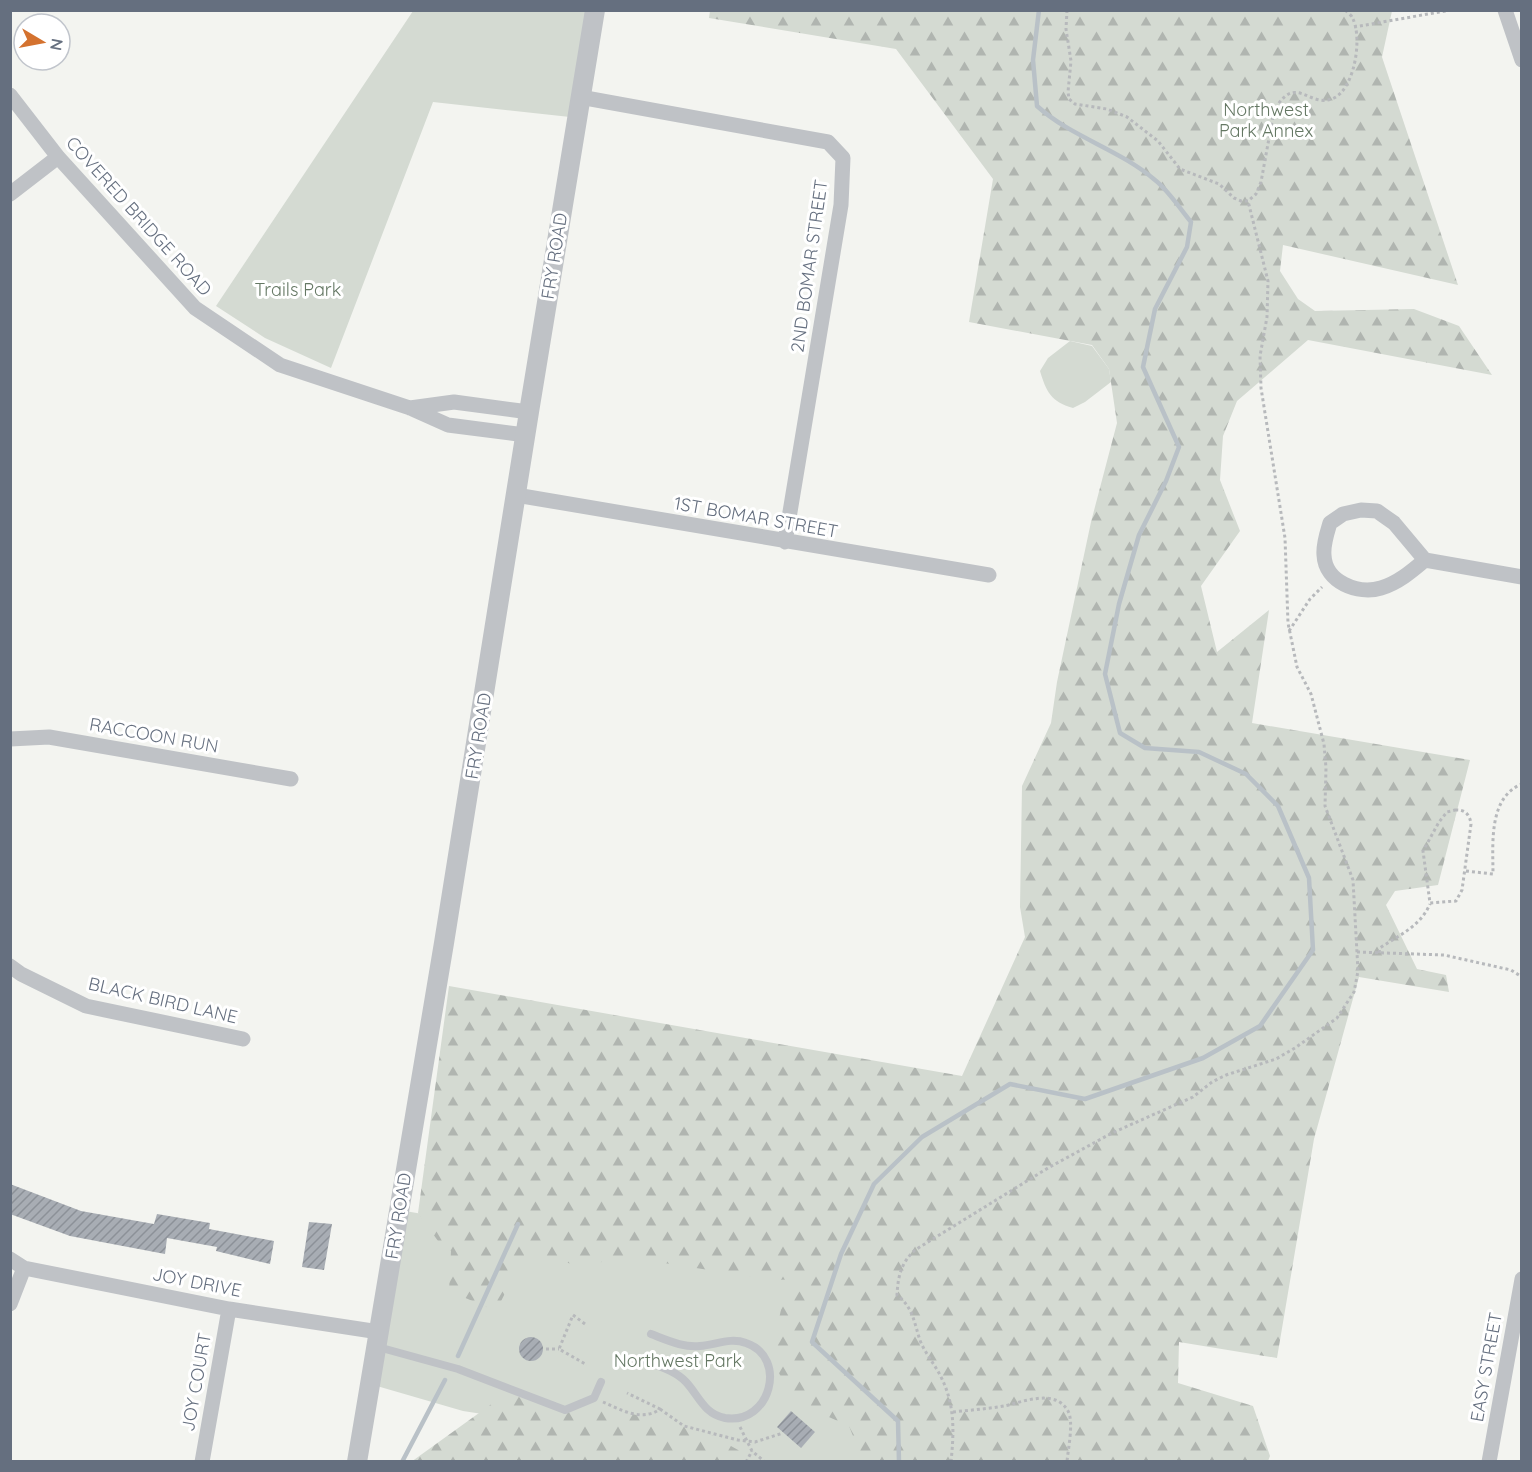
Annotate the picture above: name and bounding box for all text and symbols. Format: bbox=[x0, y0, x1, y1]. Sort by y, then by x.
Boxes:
north arrow bbox=[12, 12, 72, 72]
text: N bbox=[46, 37, 68, 52]
park label: Northwest Park Annex bbox=[1219, 98, 1313, 142]
street label: COVERED BRIDGE ROAD bbox=[61, 131, 217, 301]
street label: 2ND BOMAR STREET bbox=[785, 178, 833, 354]
street label: FRY ROAD bbox=[536, 211, 572, 301]
park label: Trails Park bbox=[255, 278, 341, 301]
street label: 1ST BOMAR STREET bbox=[672, 491, 840, 543]
street label: FRY ROAD bbox=[460, 691, 496, 781]
street label: RACCOON RUN bbox=[88, 712, 220, 758]
street label: BLACK BIRD LANE bbox=[86, 972, 240, 1028]
street label: FRY ROAD bbox=[380, 1171, 416, 1261]
street label: JOY DRIVE bbox=[150, 1262, 244, 1302]
street label: EASY STREET bbox=[1465, 1310, 1507, 1424]
street label: JOY COURT bbox=[176, 1331, 216, 1433]
park label: Northwest Park bbox=[614, 1349, 742, 1372]

